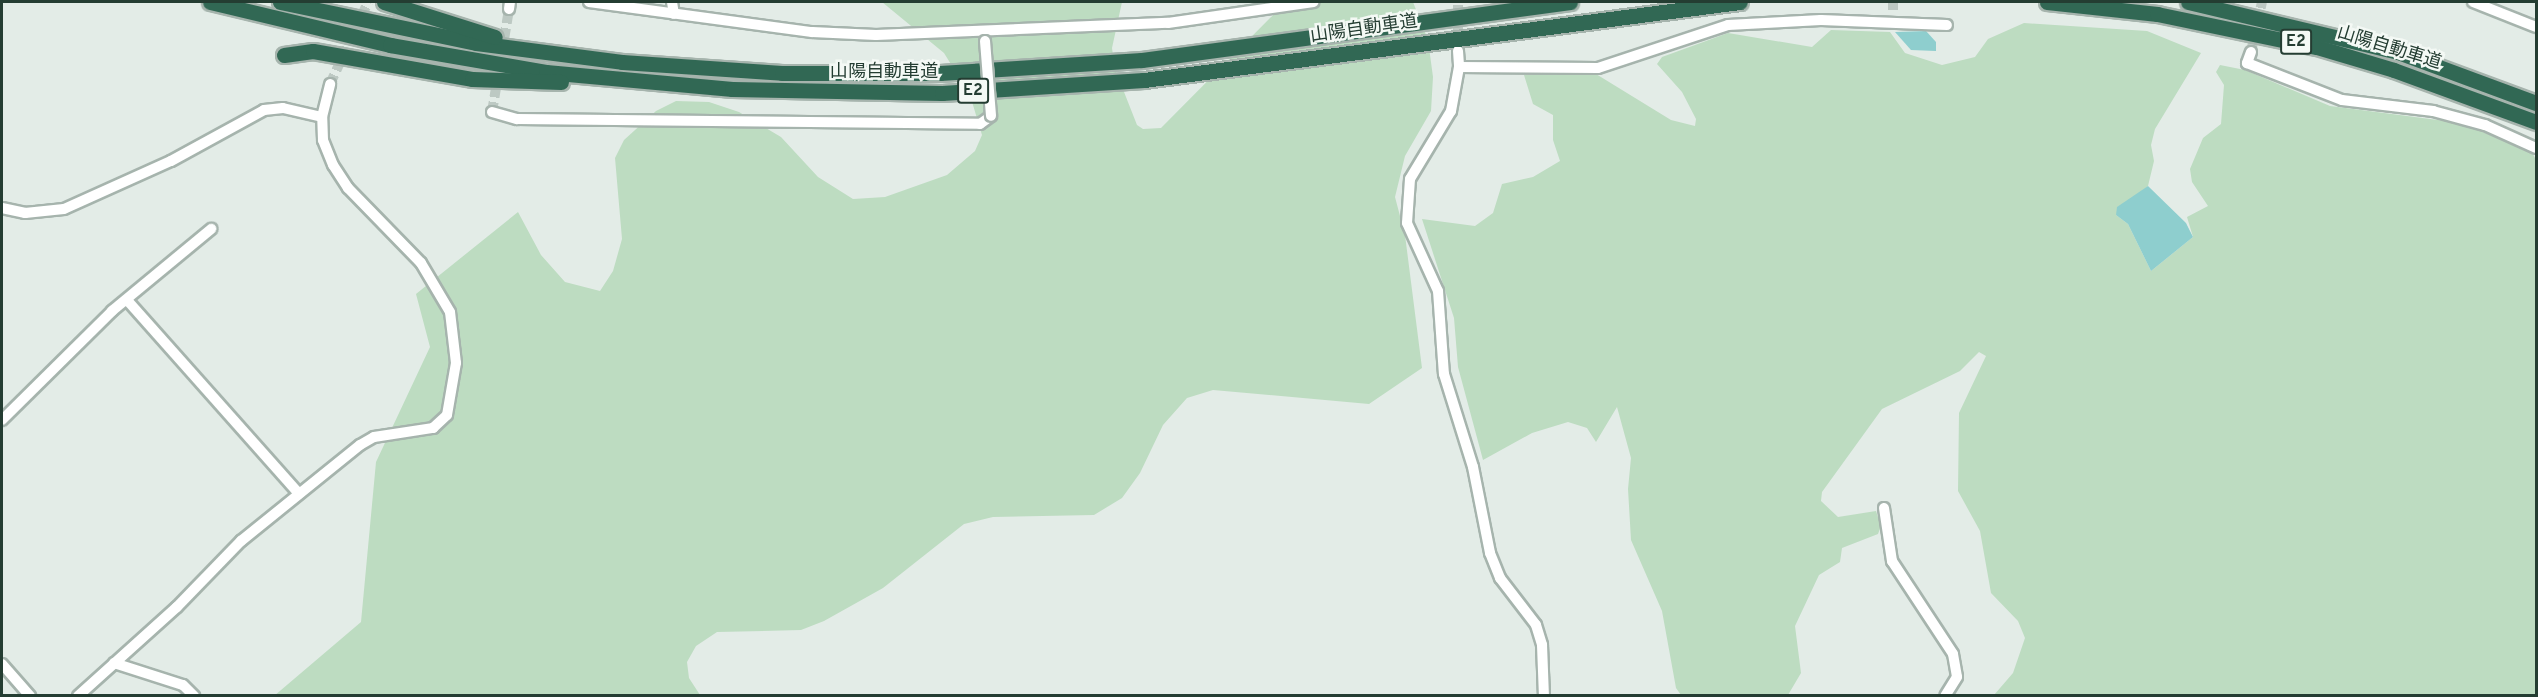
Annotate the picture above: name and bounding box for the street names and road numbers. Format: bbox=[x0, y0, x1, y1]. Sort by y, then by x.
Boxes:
street label: 山陽自動車道 bbox=[1309, 12, 1419, 48]
street label: 山陽自動車道 bbox=[2334, 23, 2444, 75]
road number: E2 bbox=[2280, 29, 2312, 55]
street label: 山陽自動車道 bbox=[830, 62, 938, 84]
road number: E2 bbox=[956, 78, 990, 104]

